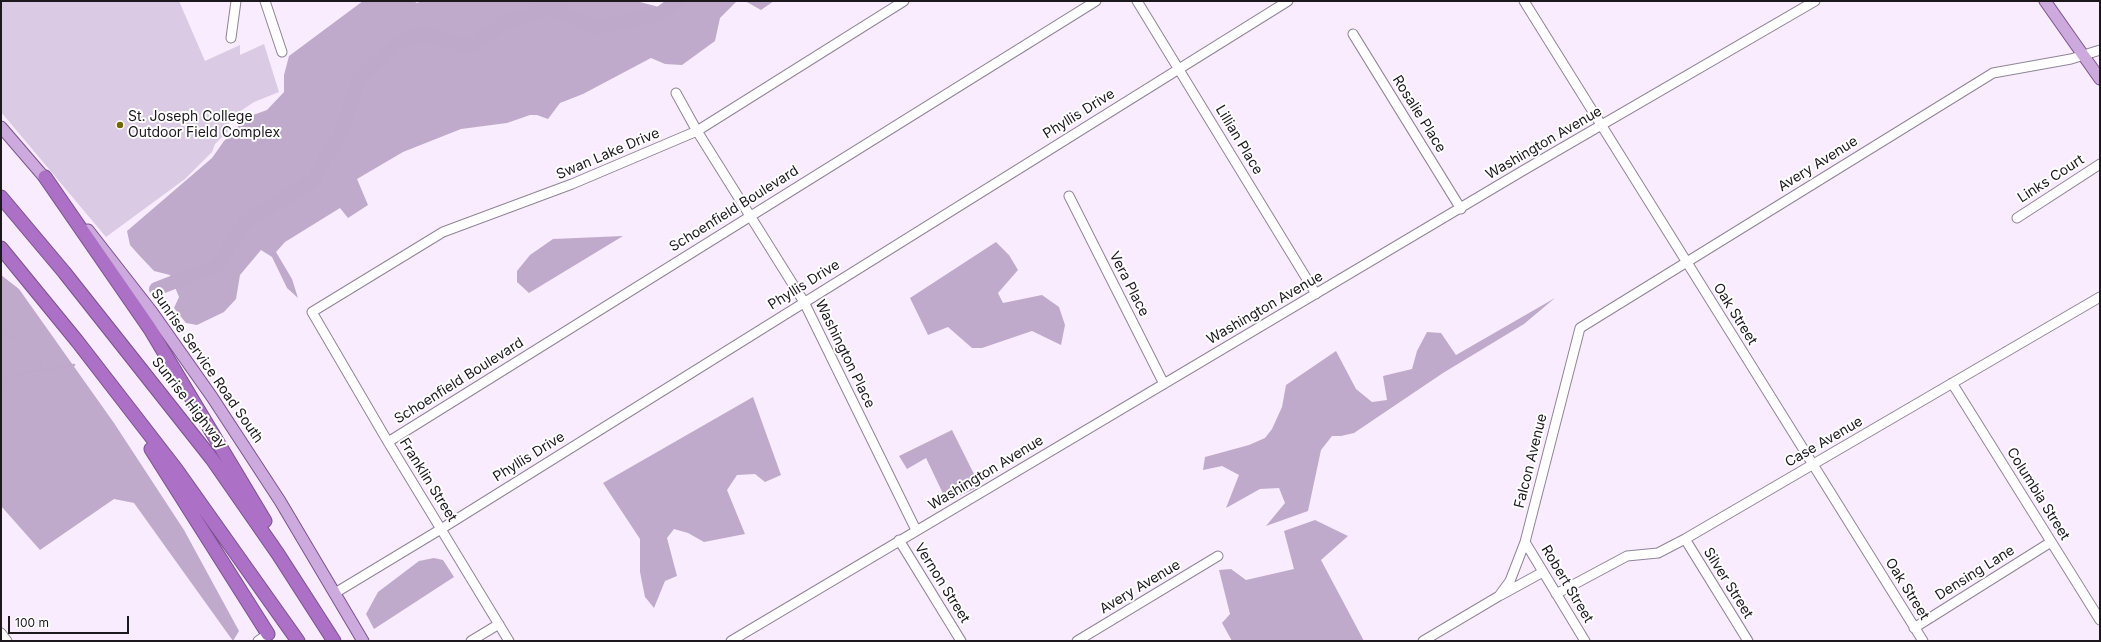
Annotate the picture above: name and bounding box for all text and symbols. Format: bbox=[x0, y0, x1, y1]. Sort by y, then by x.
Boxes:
street label: Rosalie Place bbox=[1389, 72, 1449, 156]
street label: Phyllis Drive bbox=[1040, 85, 1118, 143]
street label: Lillian Place bbox=[1212, 102, 1266, 178]
street label: Washington Avenue bbox=[1483, 103, 1605, 183]
place label: St. Joseph College Outdoor Field Complex bbox=[128, 109, 280, 142]
marker: St. Joseph College Outdoor Field Complex bbox=[115, 120, 125, 130]
street label: Swan Lake Drive bbox=[554, 125, 662, 183]
street label: Avery Avenue bbox=[1775, 133, 1861, 195]
street label: Links Court bbox=[2015, 151, 2087, 207]
street label: Schoenfield Boulevard bbox=[666, 162, 802, 256]
street label: Vera Place bbox=[1106, 249, 1152, 319]
street label: Phyllis Drive bbox=[765, 256, 843, 314]
street label: Washington Avenue bbox=[1204, 268, 1326, 348]
street label: Oak Street bbox=[1709, 280, 1761, 348]
street label: Sunrise Service Road South bbox=[147, 286, 267, 446]
street label: Washington Place bbox=[812, 297, 878, 411]
street label: Schoenfield Boulevard bbox=[391, 334, 527, 428]
street label: Sunrise Highway bbox=[148, 354, 230, 452]
street label: Falcon Avenue bbox=[1511, 412, 1551, 510]
street label: Case Avenue bbox=[1782, 413, 1866, 471]
street label: Phyllis Drive bbox=[490, 428, 568, 486]
street label: Washington Avenue bbox=[925, 432, 1047, 514]
street label: Franklin Street bbox=[396, 435, 460, 525]
street label: Columbia Street bbox=[2003, 445, 2073, 543]
street label: Vernon Street bbox=[911, 540, 973, 626]
street label: Robert Street bbox=[1537, 542, 1597, 626]
street label: Densing Lane bbox=[1932, 542, 2018, 604]
street label: Silver Street bbox=[1700, 544, 1756, 622]
street label: Oak Street bbox=[1881, 555, 1933, 623]
street label: Avery Avenue bbox=[1097, 556, 1183, 618]
scale bar bbox=[10, 608, 131, 634]
text: 100 m bbox=[15, 615, 49, 630]

